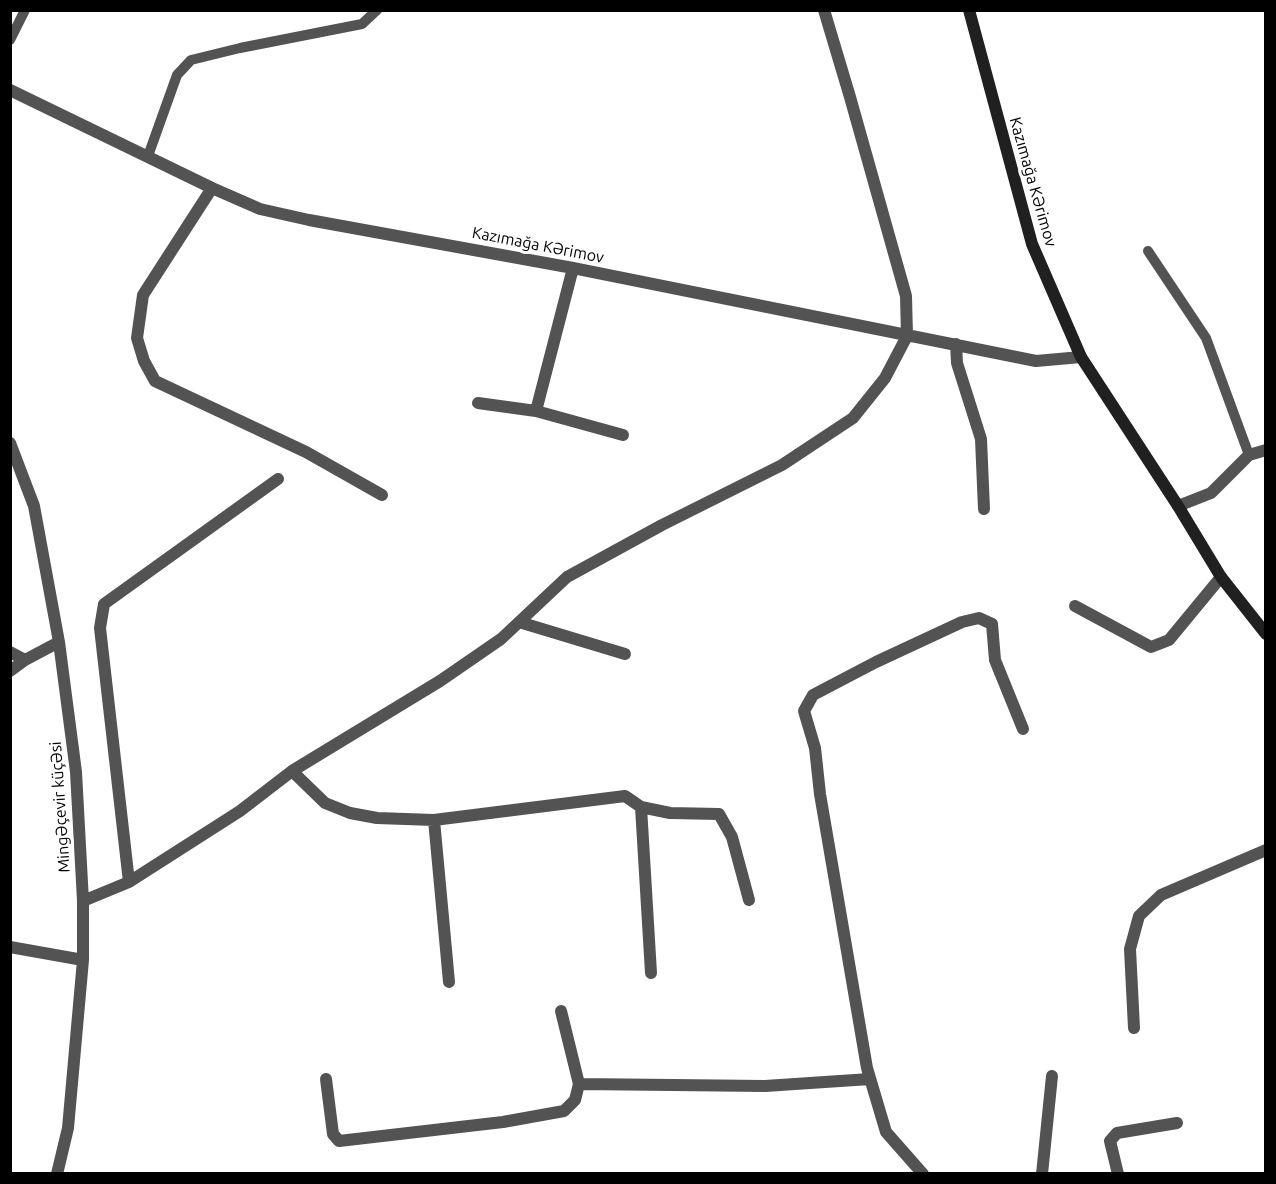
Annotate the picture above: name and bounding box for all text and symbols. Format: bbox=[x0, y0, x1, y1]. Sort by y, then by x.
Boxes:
street label: Kazımağa Kərimov bbox=[1005, 115, 1061, 249]
street label: Kazımağa Kərimov bbox=[470, 223, 606, 267]
street label: Mingəçevir küçəsi bbox=[46, 741, 74, 873]

